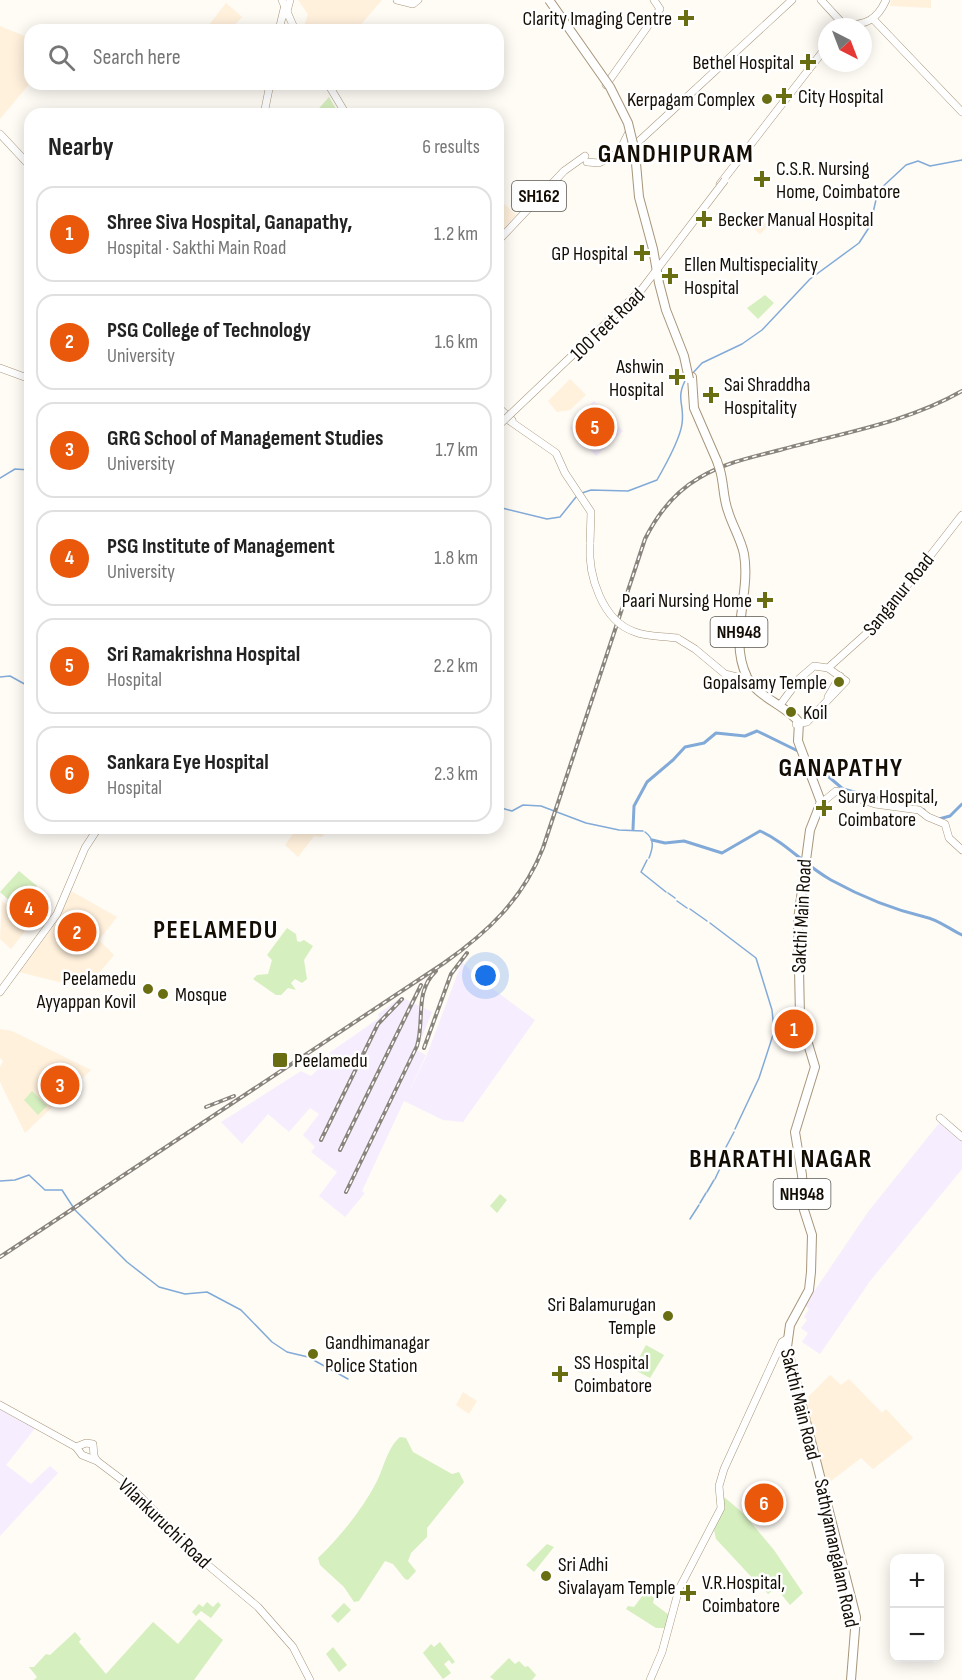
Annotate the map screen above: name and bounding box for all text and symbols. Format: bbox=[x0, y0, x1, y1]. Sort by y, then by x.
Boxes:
place label: Clarity Imaging Centre bbox=[523, 7, 672, 31]
marker: Clarity Imaging Centre bbox=[677, 9, 695, 27]
north arrow bbox=[818, 18, 872, 72]
search box bbox=[24, 24, 504, 90]
icon: search bbox=[45, 41, 78, 74]
text: Search here bbox=[93, 44, 180, 71]
place label: Bethel Hospital bbox=[692, 51, 794, 75]
marker: Bethel Hospital bbox=[799, 53, 817, 71]
place label: City Hospital bbox=[798, 85, 884, 109]
marker: City Hospital bbox=[775, 87, 793, 105]
place label: Kerpagam Complex bbox=[627, 88, 755, 112]
marker: Kerpagam Complex bbox=[760, 92, 774, 106]
text: Nearby bbox=[48, 132, 114, 163]
text: 6 results bbox=[422, 135, 480, 159]
district label: GANDHIPURAM bbox=[598, 139, 754, 170]
place label: C.S.R. Nursing Home, Coimbatore bbox=[776, 157, 900, 204]
marker: C.S.R. Nursing Home, Coimbatore bbox=[753, 170, 771, 188]
road number: SH162 bbox=[512, 181, 566, 211]
place label: Becker Manual Hospital bbox=[718, 208, 873, 232]
text: Shree Siva Hospital, Ganapathy, bbox=[107, 209, 352, 236]
marker: Becker Manual Hospital bbox=[695, 210, 713, 228]
text: 1 bbox=[66, 222, 73, 246]
text: 1.2 km bbox=[434, 222, 478, 246]
text: Hospital · Sakthi Main Road bbox=[107, 236, 286, 260]
place label: GP Hospital bbox=[551, 242, 628, 266]
marker: GP Hospital bbox=[633, 244, 651, 262]
place label: Ellen Multispeciality Hospital bbox=[684, 253, 818, 300]
marker: Ellen Multispeciality Hospital bbox=[661, 267, 679, 285]
street label: 100 Feet Road bbox=[566, 283, 650, 366]
text: PSG College of Technology bbox=[107, 317, 311, 344]
text: 2 bbox=[65, 330, 74, 354]
text: 1.6 km bbox=[435, 330, 478, 354]
text: University bbox=[107, 344, 175, 368]
place label: Ashwin Hospital bbox=[609, 355, 664, 402]
marker: Ashwin Hospital bbox=[668, 368, 686, 386]
place label: Sai Shraddha Hospitality bbox=[724, 373, 810, 420]
marker: Sai Shraddha Hospitality bbox=[702, 386, 720, 404]
pin: 5 bbox=[576, 404, 614, 450]
text: GRG School of Management Studies bbox=[107, 425, 384, 452]
text: 3 bbox=[65, 438, 74, 462]
text: 1.7 km bbox=[436, 438, 478, 462]
text: University bbox=[107, 452, 175, 476]
text: PSG Institute of Management bbox=[107, 533, 335, 560]
text: 4 bbox=[65, 546, 74, 570]
text: 1.8 km bbox=[434, 546, 478, 570]
street label: Sanganur Road bbox=[858, 548, 939, 641]
text: University bbox=[107, 560, 175, 584]
place label: Paari Nursing Home bbox=[622, 589, 752, 613]
marker: Paari Nursing Home bbox=[756, 591, 774, 609]
road number: NH948 bbox=[710, 617, 768, 647]
text: Sri Ramakrishna Hospital bbox=[107, 641, 300, 668]
text: 5 bbox=[65, 654, 74, 678]
text: 2.2 km bbox=[433, 654, 478, 678]
text: Hospital bbox=[107, 668, 162, 692]
place label: Gopalsamy Temple bbox=[703, 671, 827, 695]
marker: Gopalsamy Temple bbox=[832, 675, 846, 689]
place label: Koil bbox=[803, 701, 827, 725]
marker: Koil bbox=[784, 705, 798, 719]
text: Sankara Eye Hospital bbox=[107, 749, 269, 776]
district label: GANAPATHY bbox=[778, 753, 904, 784]
text: 6 bbox=[65, 762, 74, 786]
text: 2.3 km bbox=[434, 762, 478, 786]
text: Hospital bbox=[107, 776, 162, 800]
place label: Surya Hospital, Coimbatore bbox=[838, 785, 938, 832]
marker: Surya Hospital, Coimbatore bbox=[815, 799, 833, 817]
street label: Sakthi Main Road bbox=[787, 859, 817, 974]
pin: 4 bbox=[9, 886, 48, 930]
pin: 2 bbox=[58, 910, 97, 954]
district label: PEELAMEDU bbox=[153, 915, 279, 946]
your location bbox=[471, 961, 500, 990]
place label: Peelamedu Ayyappan Kovil bbox=[36, 967, 136, 1014]
marker: Peelamedu Ayyappan Kovil bbox=[141, 982, 155, 996]
place label: Mosque bbox=[175, 983, 227, 1007]
marker: Mosque bbox=[156, 987, 170, 1001]
pin: 1 bbox=[774, 1006, 814, 1052]
place label: Peelamedu bbox=[294, 1049, 368, 1073]
marker: Peelamedu bbox=[271, 1051, 289, 1069]
pin: 3 bbox=[40, 1062, 80, 1108]
district label: BHARATHI NAGAR bbox=[689, 1144, 873, 1175]
road number: NH948 bbox=[774, 1179, 830, 1209]
place label: Sri Balamurugan Temple bbox=[547, 1293, 656, 1340]
marker: Sri Balamurugan Temple bbox=[661, 1309, 675, 1323]
place label: Gandhimanagar Police Station bbox=[325, 1331, 430, 1378]
street label: Sakthi Main Road bbox=[775, 1346, 825, 1462]
marker: Gandhimanagar Police Station bbox=[306, 1347, 320, 1361]
place label: SS Hospital Coimbatore bbox=[574, 1351, 652, 1398]
marker: SS Hospital Coimbatore bbox=[551, 1365, 569, 1383]
street label: Vilankuruchi Road bbox=[113, 1474, 216, 1574]
street label: Sathyamangalam Road bbox=[809, 1477, 863, 1630]
pin: 6 bbox=[744, 1480, 783, 1526]
place label: Sri Adhi Sivalayam Temple bbox=[558, 1553, 676, 1600]
map controls bbox=[890, 1554, 944, 1662]
button: + bbox=[890, 1554, 944, 1608]
marker: Sri Adhi Sivalayam Temple bbox=[539, 1569, 553, 1583]
place label: V.R.Hospital, Coimbatore bbox=[702, 1571, 785, 1618]
marker: V.R.Hospital, Coimbatore bbox=[679, 1584, 697, 1602]
button: − bbox=[890, 1608, 944, 1662]

